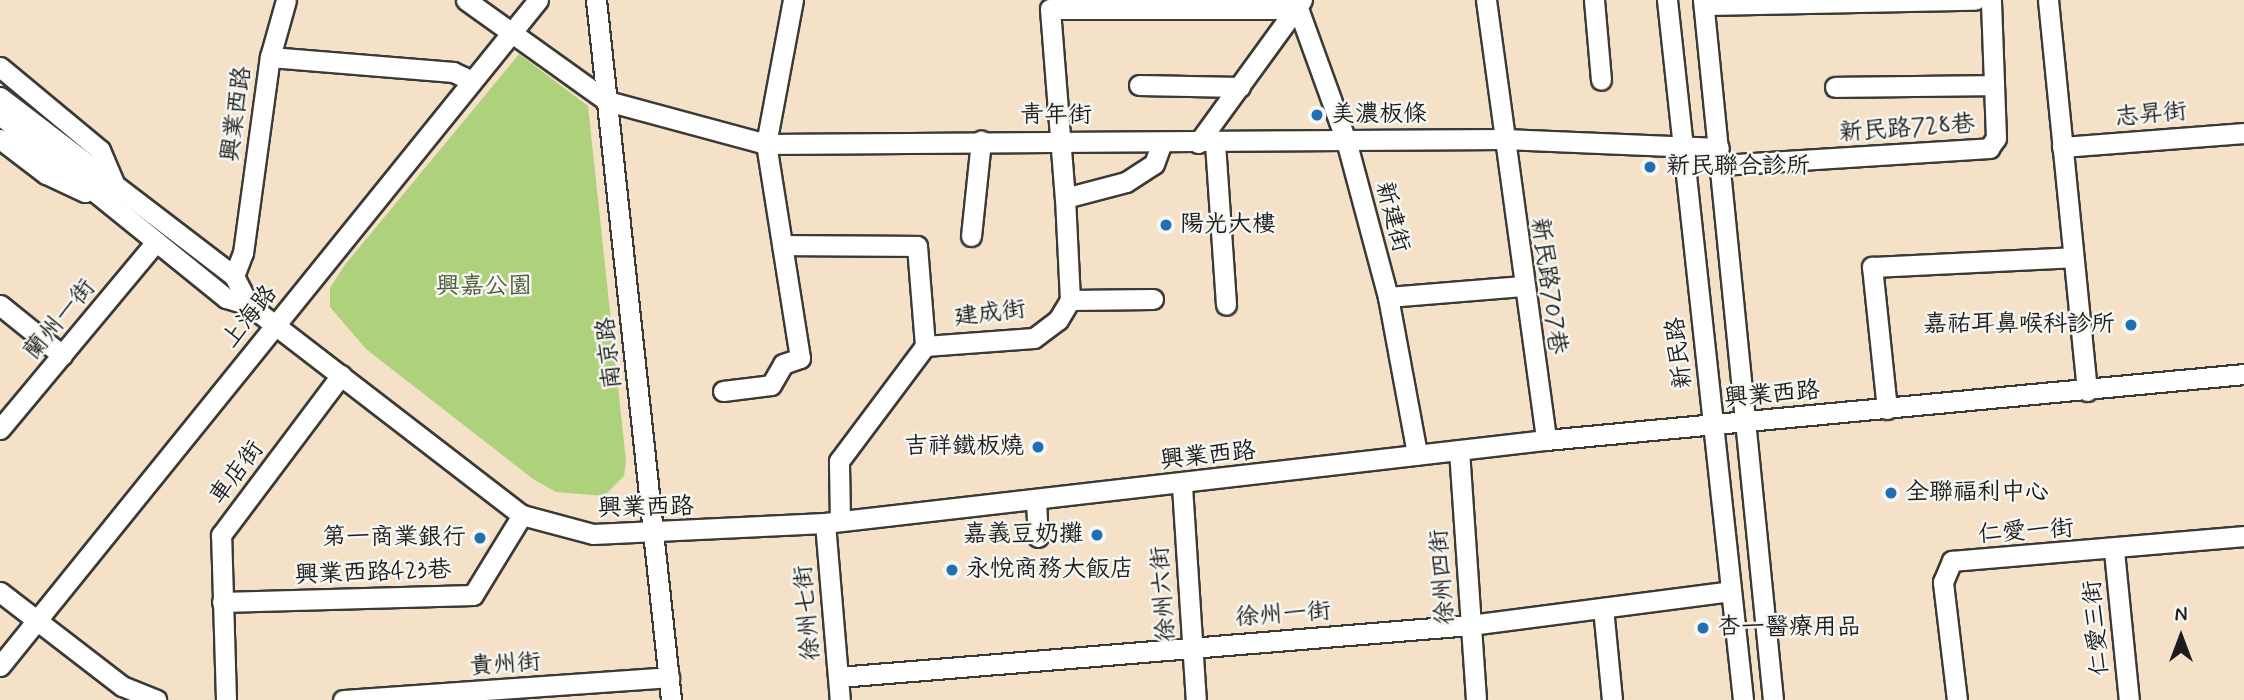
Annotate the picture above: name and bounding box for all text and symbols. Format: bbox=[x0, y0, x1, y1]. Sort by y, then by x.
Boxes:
street label: 興業西路 bbox=[216, 64, 258, 164]
street label: 志昇街 bbox=[2114, 98, 2188, 132]
place label: 美濃板條 bbox=[1331, 101, 1427, 129]
street label: 青年街 bbox=[1020, 102, 1092, 130]
marker: 美濃板條 bbox=[1309, 107, 1325, 123]
street label: 新民路728巷 bbox=[1838, 110, 1976, 148]
place label: 新民聯合診所 bbox=[1666, 153, 1810, 181]
marker: 新民聯合診所 bbox=[1640, 157, 1660, 177]
street label: 新建街 bbox=[1369, 178, 1415, 256]
place label: 陽光大樓 bbox=[1180, 211, 1276, 239]
street label: 新民路707巷 bbox=[1524, 216, 1572, 356]
marker: 陽光大樓 bbox=[1158, 217, 1174, 233]
park label: 興嘉公園 bbox=[436, 273, 532, 301]
street label: 蘭州一街 bbox=[18, 274, 102, 366]
street label: 上海路 bbox=[216, 280, 284, 354]
street label: 建成街 bbox=[953, 295, 1027, 333]
place label: 嘉祐耳鼻喉科診所 bbox=[1923, 311, 2115, 339]
marker: 嘉祐耳鼻喉科診所 bbox=[2121, 315, 2141, 335]
street label: 南京路 bbox=[592, 316, 628, 390]
street label: 新民路 bbox=[1661, 316, 1699, 390]
street label: 興業西路 bbox=[1723, 376, 1821, 414]
place label: 吉祥鐵板燒 bbox=[904, 433, 1024, 461]
street label: 車店街 bbox=[204, 436, 270, 510]
street label: 興業西路 bbox=[1159, 437, 1257, 475]
marker: 吉祥鐵板燒 bbox=[1030, 439, 1046, 455]
place label: 全聯福利中心 bbox=[1905, 479, 2049, 507]
marker: 全聯福利中心 bbox=[1883, 485, 1899, 501]
street label: 興業西路 bbox=[598, 493, 694, 523]
street label: 仁愛一街 bbox=[1977, 514, 2075, 550]
place label: 嘉義豆奶攤 bbox=[963, 521, 1083, 549]
place label: 第一商業銀行 bbox=[322, 524, 466, 552]
marker: 嘉義豆奶攤 bbox=[1089, 527, 1105, 543]
street label: 徐州四街 bbox=[1425, 528, 1461, 626]
marker: 第一商業銀行 bbox=[472, 530, 488, 546]
street label: 徐州六街 bbox=[1146, 545, 1182, 643]
street label: 興業西路423巷 bbox=[294, 556, 452, 590]
place label: 永悅商務大飯店 bbox=[966, 556, 1134, 584]
marker: 永悅商務大飯店 bbox=[944, 562, 960, 578]
street label: 徐州七街 bbox=[789, 564, 827, 662]
street label: 仁愛三街 bbox=[2078, 579, 2116, 677]
street label: 徐州一街 bbox=[1234, 597, 1332, 633]
north arrow bbox=[2146, 602, 2216, 672]
text: N bbox=[2175, 603, 2187, 628]
place label: 杏一醫療用品 bbox=[1717, 614, 1861, 642]
marker: 杏一醫療用品 bbox=[1695, 620, 1711, 636]
street label: 貴州街 bbox=[468, 648, 542, 682]

